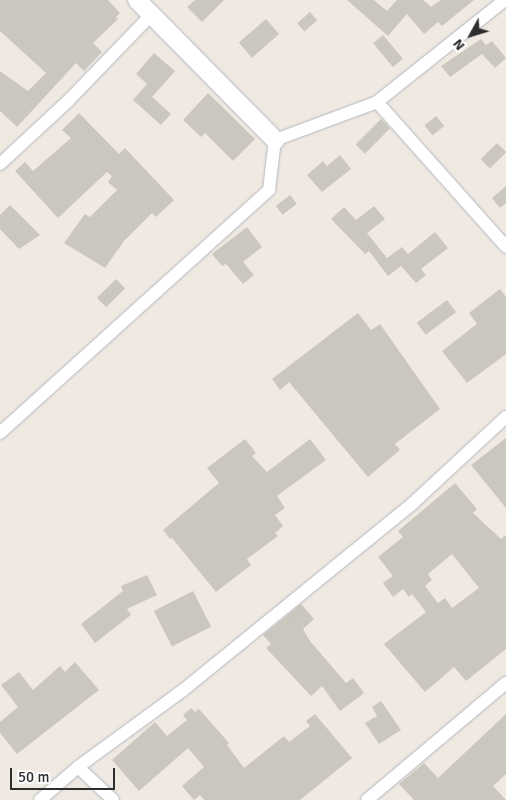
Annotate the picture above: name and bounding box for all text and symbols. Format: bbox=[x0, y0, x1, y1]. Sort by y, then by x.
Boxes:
north arrow bbox=[446, 10, 496, 60]
text: N bbox=[449, 36, 469, 54]
scale bar bbox=[12, 758, 118, 790]
text: 50 m bbox=[18, 768, 49, 786]

